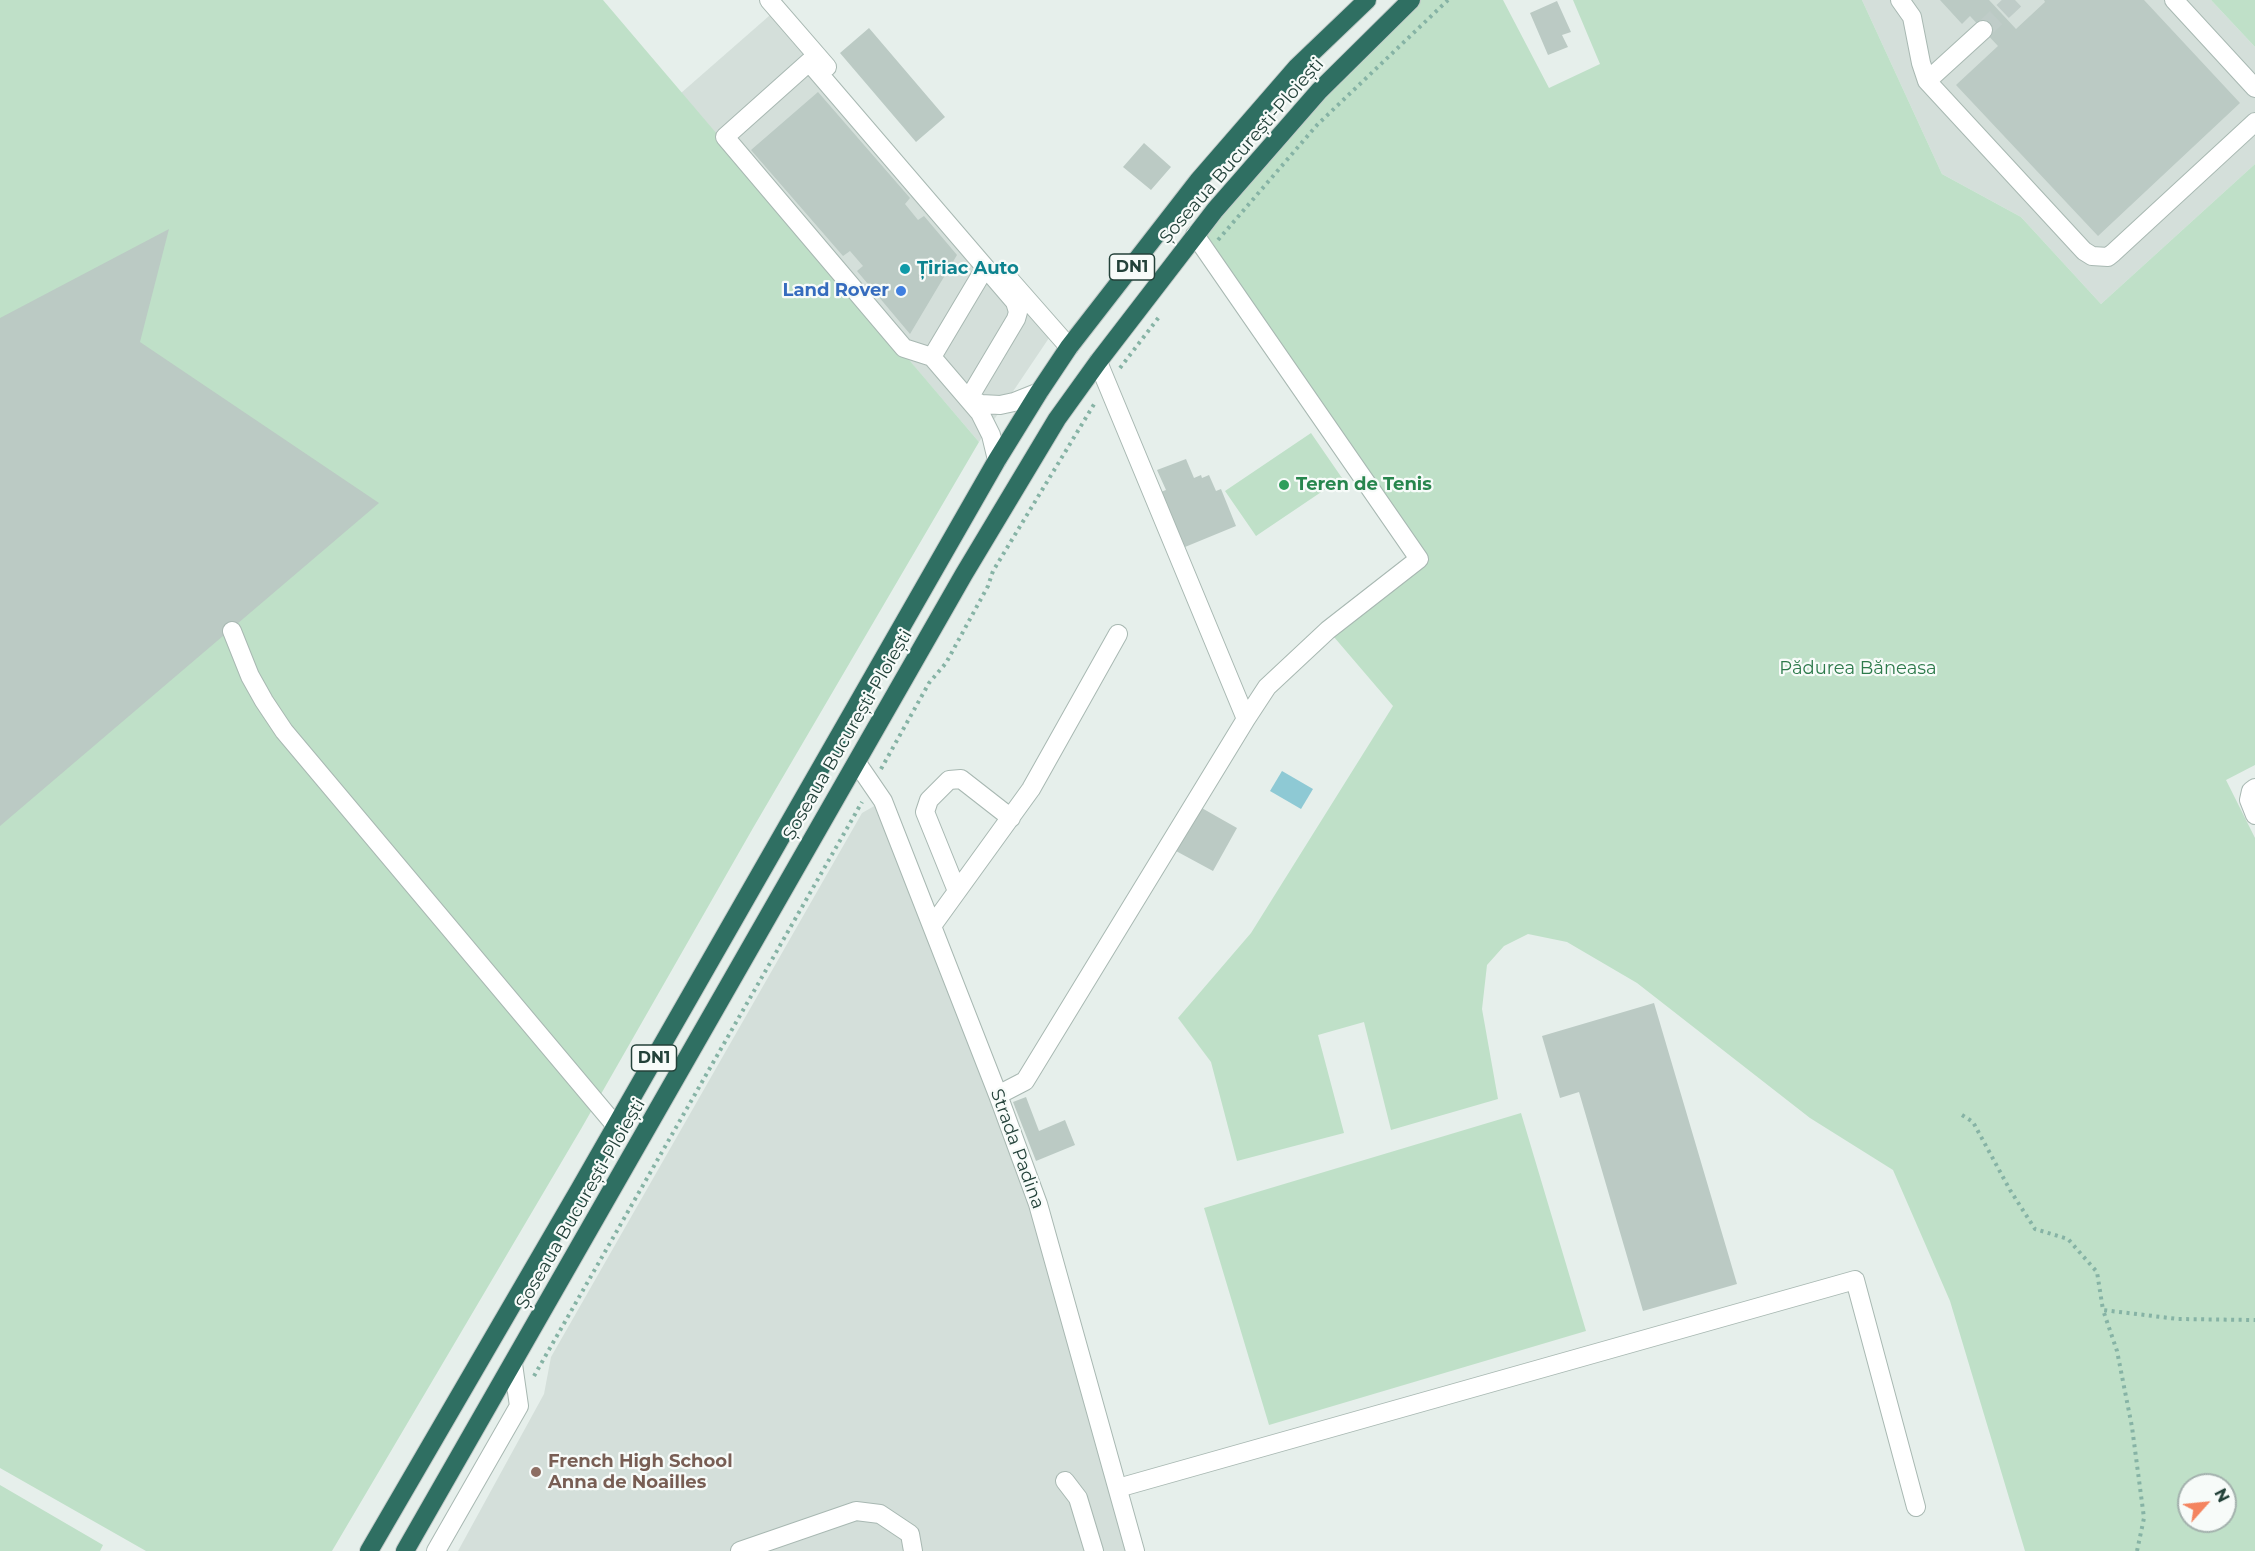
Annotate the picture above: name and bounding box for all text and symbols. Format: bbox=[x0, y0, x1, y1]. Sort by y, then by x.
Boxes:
street label: Șoseaua București-Ploiești bbox=[1155, 54, 1329, 248]
road number: DN1 bbox=[1110, 254, 1154, 280]
place label: Țiriac Auto bbox=[917, 258, 1019, 280]
marker: Țiriac Auto bbox=[898, 262, 912, 276]
place label: Land Rover bbox=[783, 280, 889, 302]
marker: Land Rover bbox=[894, 284, 908, 298]
place label: Teren de Tenis bbox=[1296, 474, 1432, 496]
marker: Teren de Tenis bbox=[1277, 478, 1291, 492]
street label: Șoseaua București-Ploiești bbox=[779, 626, 917, 844]
park label: Pădurea Băneasa bbox=[1779, 658, 1937, 680]
road number: DN1 bbox=[632, 1045, 676, 1071]
street label: Strada Padina bbox=[985, 1086, 1049, 1212]
street label: Șoseaua București-Ploiești bbox=[512, 1095, 650, 1313]
place label: French High School Anna de Noailles bbox=[548, 1451, 733, 1494]
marker: French High School Anna de Noailles bbox=[529, 1465, 543, 1479]
north arrow bbox=[2177, 1473, 2237, 1533]
text: N bbox=[2210, 1485, 2233, 1506]

